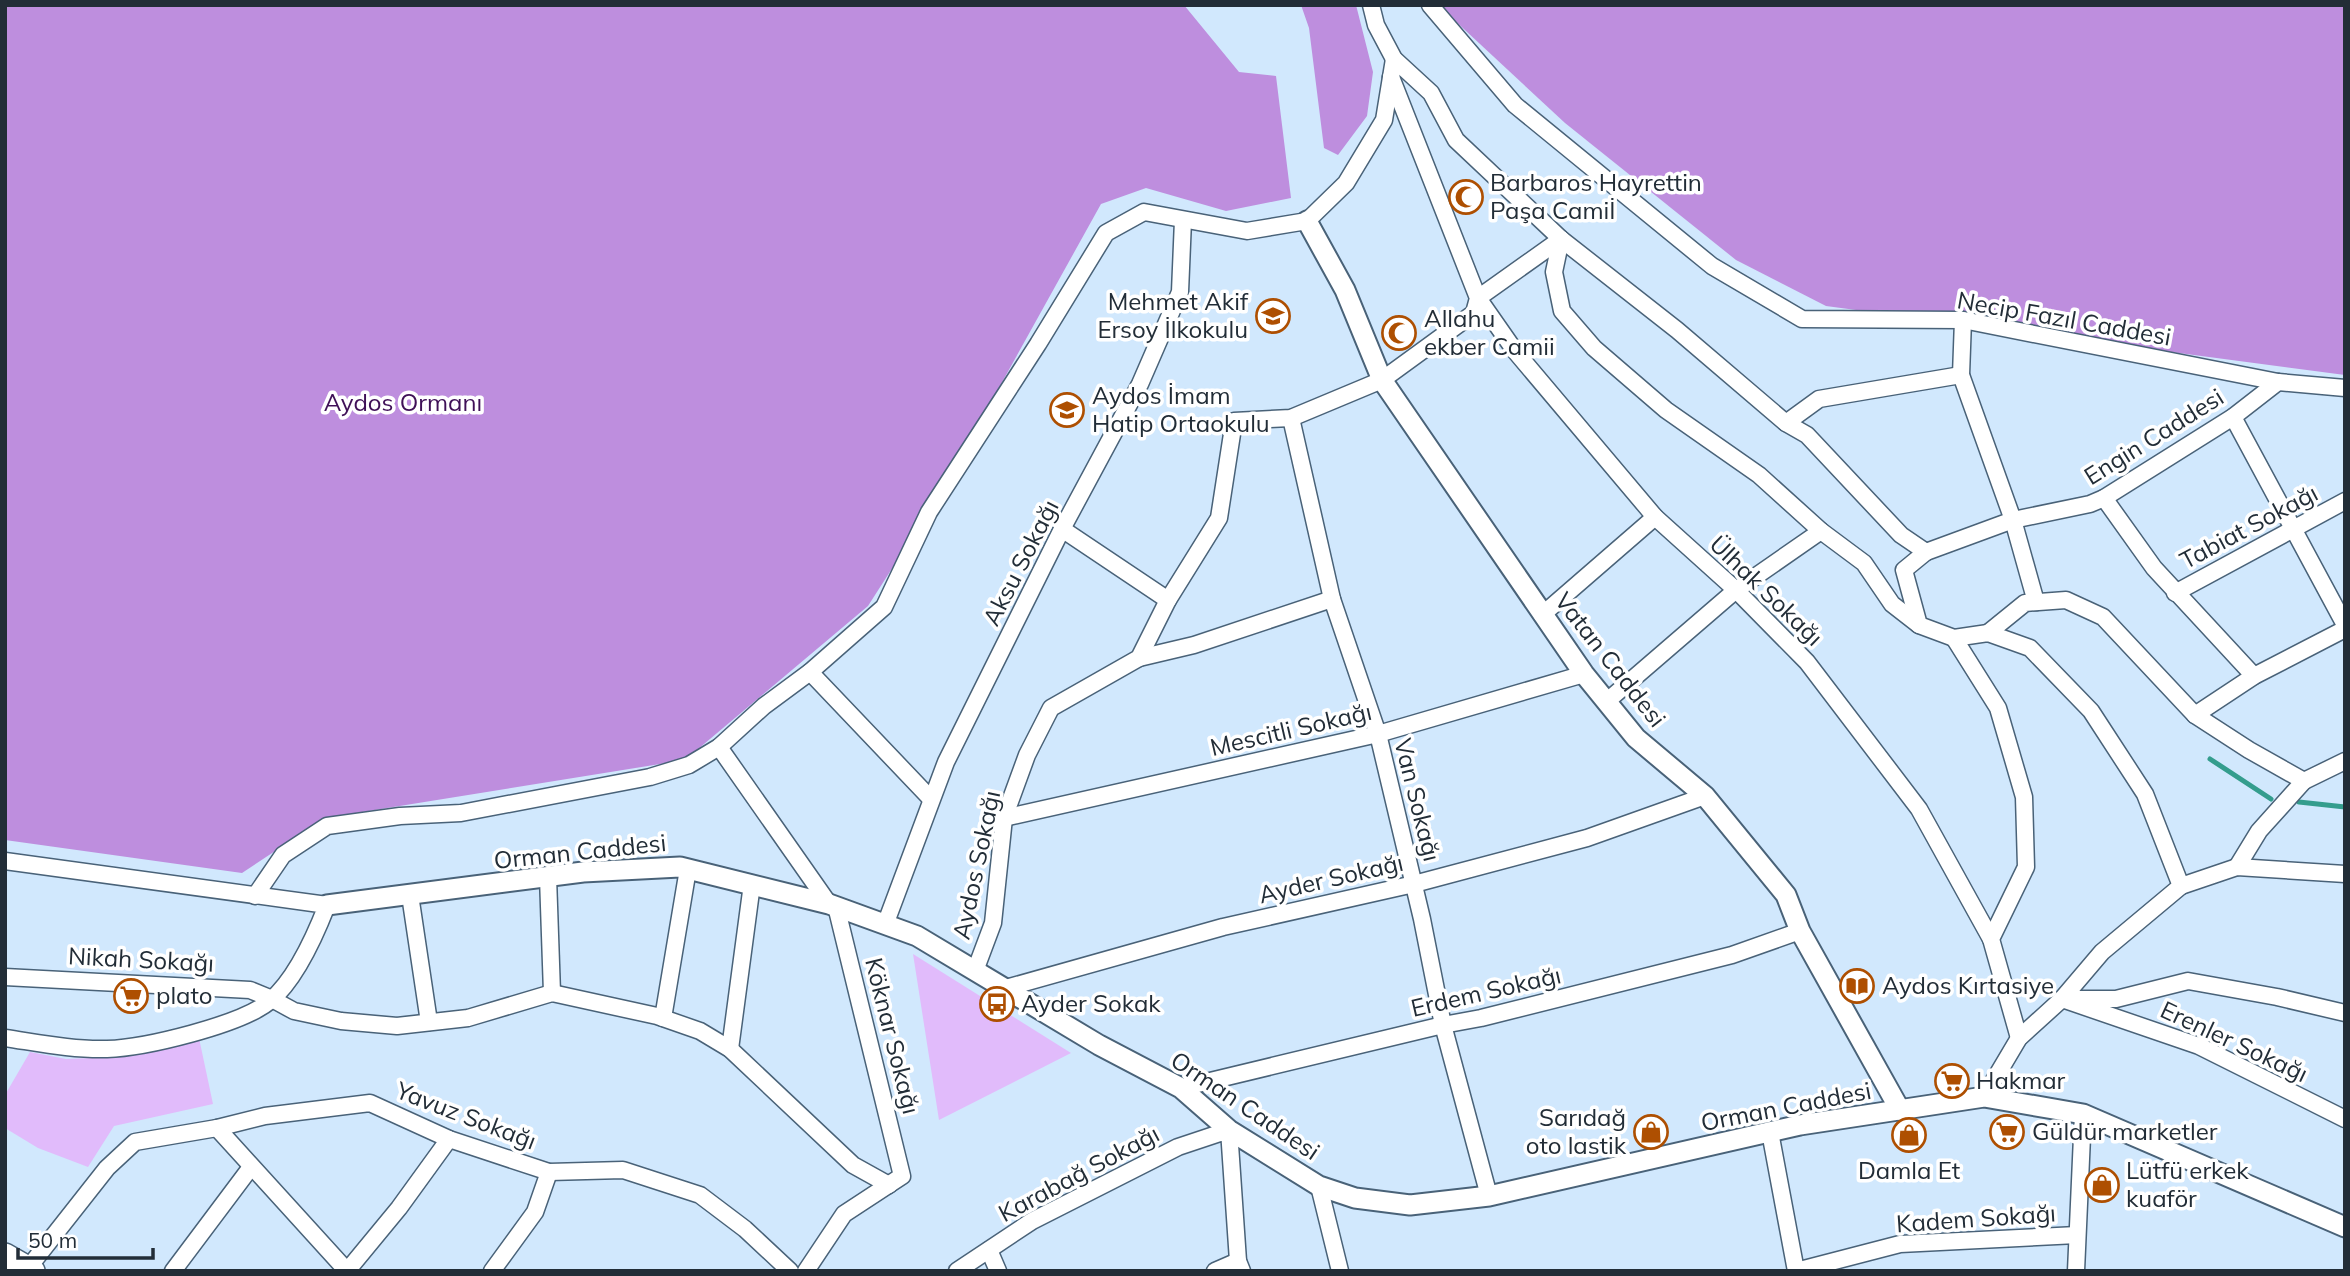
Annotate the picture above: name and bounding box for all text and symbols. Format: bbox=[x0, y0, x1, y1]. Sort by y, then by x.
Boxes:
place label: Barbaros Hayrettin Paşa Camiİ bbox=[1490, 167, 1702, 225]
mosque icon: Barbaros Hayrettin Paşa Camiİ bbox=[1447, 178, 1485, 216]
street label: Necip Fazıl Caddesi bbox=[1955, 284, 2173, 352]
place label: Mehmet Akif Ersoy İlkokulu bbox=[1097, 286, 1249, 344]
school or university icon: Mehmet Akif Ersoy İlkokulu bbox=[1254, 297, 1292, 335]
place label: Allahu ekber Camii bbox=[1424, 303, 1555, 361]
mosque icon: Allahu ekber Camii bbox=[1380, 314, 1418, 352]
place label: Aydos İmam Hatip Ortaokulu bbox=[1092, 380, 1270, 438]
street label: Engin Caddesi bbox=[2078, 381, 2229, 491]
park label: Aydos Ormanı bbox=[324, 387, 482, 417]
school or university icon: Aydos İmam Hatip Ortaokulu bbox=[1048, 391, 1086, 429]
street label: Tabiat Sokağı bbox=[2175, 477, 2323, 575]
street label: Aksu Sokağı bbox=[976, 495, 1065, 631]
street label: Ülhak Sokağı bbox=[1704, 529, 1830, 652]
street label: Vatan Caddesi bbox=[1549, 586, 1673, 733]
street label: Mescitli Sokağı bbox=[1207, 696, 1374, 762]
street label: Van Sokağı bbox=[1388, 735, 1448, 864]
street label: Aydos Sokağı bbox=[946, 788, 1006, 942]
street label: Orman Caddesi bbox=[492, 827, 667, 875]
street label: Ayder Sokağı bbox=[1256, 847, 1406, 909]
street label: Nikah Sokağı bbox=[67, 940, 215, 978]
street label: Köknar Sokağı bbox=[859, 955, 927, 1117]
street label: Erdem Sokağı bbox=[1408, 959, 1564, 1023]
library icon: Aydos Kırtasiye bbox=[1838, 967, 1876, 1005]
place label: Aydos Kırtasiye bbox=[1882, 970, 2054, 1000]
supermarket icon: plato bbox=[112, 977, 150, 1015]
place label: plato bbox=[156, 980, 213, 1010]
bus stop icon: Ayder Sokak bbox=[978, 985, 1016, 1023]
place label: Ayder Sokak bbox=[1021, 988, 1161, 1018]
street label: Erenler Sokağı bbox=[2156, 994, 2313, 1088]
street label: Orman Caddesi bbox=[1165, 1044, 1326, 1166]
supermarket icon: Hakmar bbox=[1933, 1062, 1971, 1100]
place label: Hakmar bbox=[1976, 1065, 2066, 1095]
street label: Yavuz Sokağı bbox=[391, 1074, 541, 1156]
street label: Orman Caddesi bbox=[1698, 1075, 1874, 1137]
place label: Sarıdağ oto lastik bbox=[1526, 1102, 1627, 1160]
shop icon: Sarıdağ oto lastik bbox=[1632, 1113, 1670, 1151]
supermarket icon: Güldür marketler bbox=[1988, 1113, 2026, 1151]
shop icon: Damla Et bbox=[1890, 1116, 1928, 1154]
place label: Güldür marketler bbox=[2032, 1116, 2218, 1146]
street label: Karabağ Sokağı bbox=[993, 1118, 1164, 1228]
place label: Damla Et bbox=[1858, 1155, 1960, 1185]
place label: Lütfü erkek kuaför bbox=[2126, 1155, 2249, 1213]
shop icon: Lütfü erkek kuaför bbox=[2083, 1166, 2121, 1204]
street label: Kadem Sokağı bbox=[1895, 1197, 2057, 1239]
scale bar bbox=[18, 1216, 152, 1260]
text: 50 m bbox=[28, 1227, 77, 1253]

